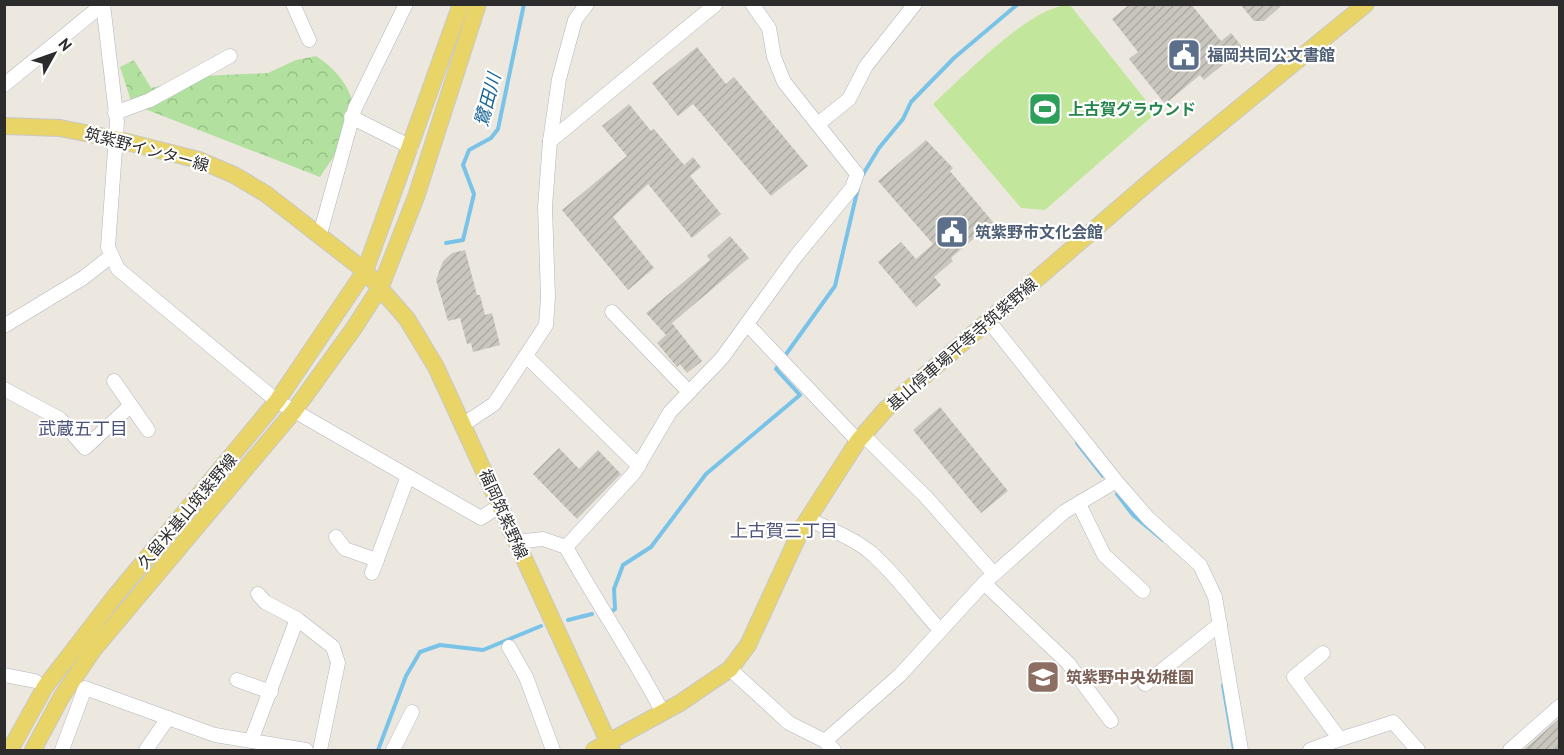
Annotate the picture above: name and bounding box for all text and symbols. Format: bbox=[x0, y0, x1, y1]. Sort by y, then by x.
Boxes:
north arrow bbox=[24, 24, 84, 84]
text: N bbox=[54, 34, 77, 55]
public building icon: 福岡共同公文書館 bbox=[1166, 37, 1202, 73]
place label: 福岡共同公文書館 bbox=[1207, 45, 1335, 65]
water label: 鷺田川 bbox=[469, 69, 506, 129]
sports icon: 上古賀グラウンド bbox=[1027, 91, 1063, 127]
place label: 上古賀グラウンド bbox=[1068, 99, 1196, 119]
street label: 筑紫野インター線 bbox=[83, 123, 211, 175]
public building icon: 筑紫野市文化会館 bbox=[934, 214, 970, 250]
place label: 筑紫野市文化会館 bbox=[975, 222, 1103, 242]
street label: 基山停車場平等寺筑紫野線 bbox=[883, 273, 1041, 415]
district label: 武蔵五丁目 bbox=[38, 417, 128, 440]
street label: 久留米基山筑紫野線 bbox=[133, 449, 241, 573]
street label: 福岡筑紫野線 bbox=[475, 466, 533, 562]
district label: 上古賀三丁目 bbox=[730, 519, 838, 542]
school or university icon: 筑紫野中央幼稚園 bbox=[1025, 659, 1061, 695]
place label: 筑紫野中央幼稚園 bbox=[1066, 667, 1194, 687]

